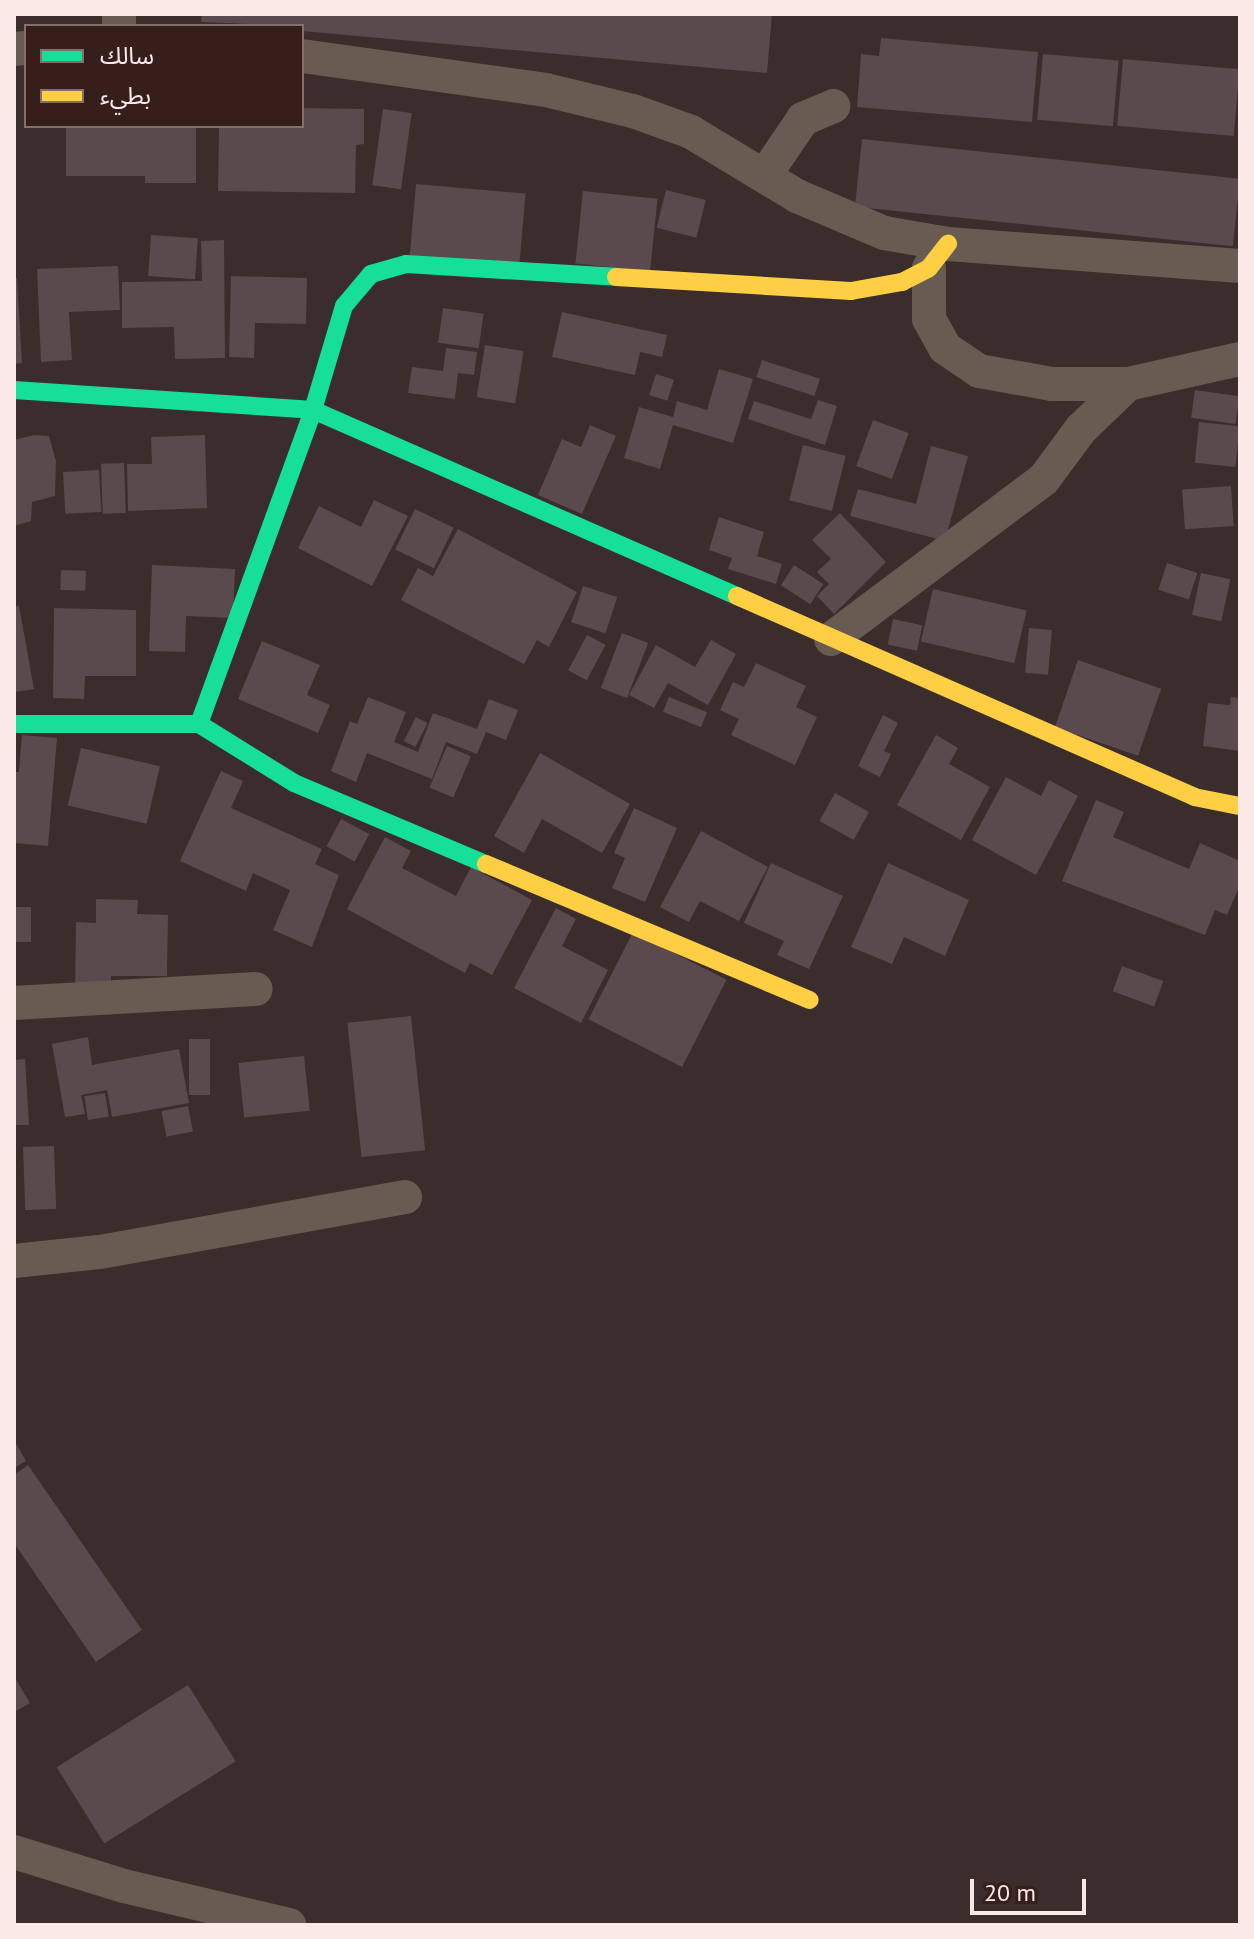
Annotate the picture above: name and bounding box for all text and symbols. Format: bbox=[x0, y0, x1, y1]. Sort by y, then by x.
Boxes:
legend bbox=[24, 24, 304, 128]
text: سالك bbox=[100, 40, 154, 71]
text: بطيء bbox=[100, 80, 151, 111]
scale bar bbox=[974, 1863, 1090, 1913]
text: 20 m bbox=[984, 1877, 1036, 1908]

